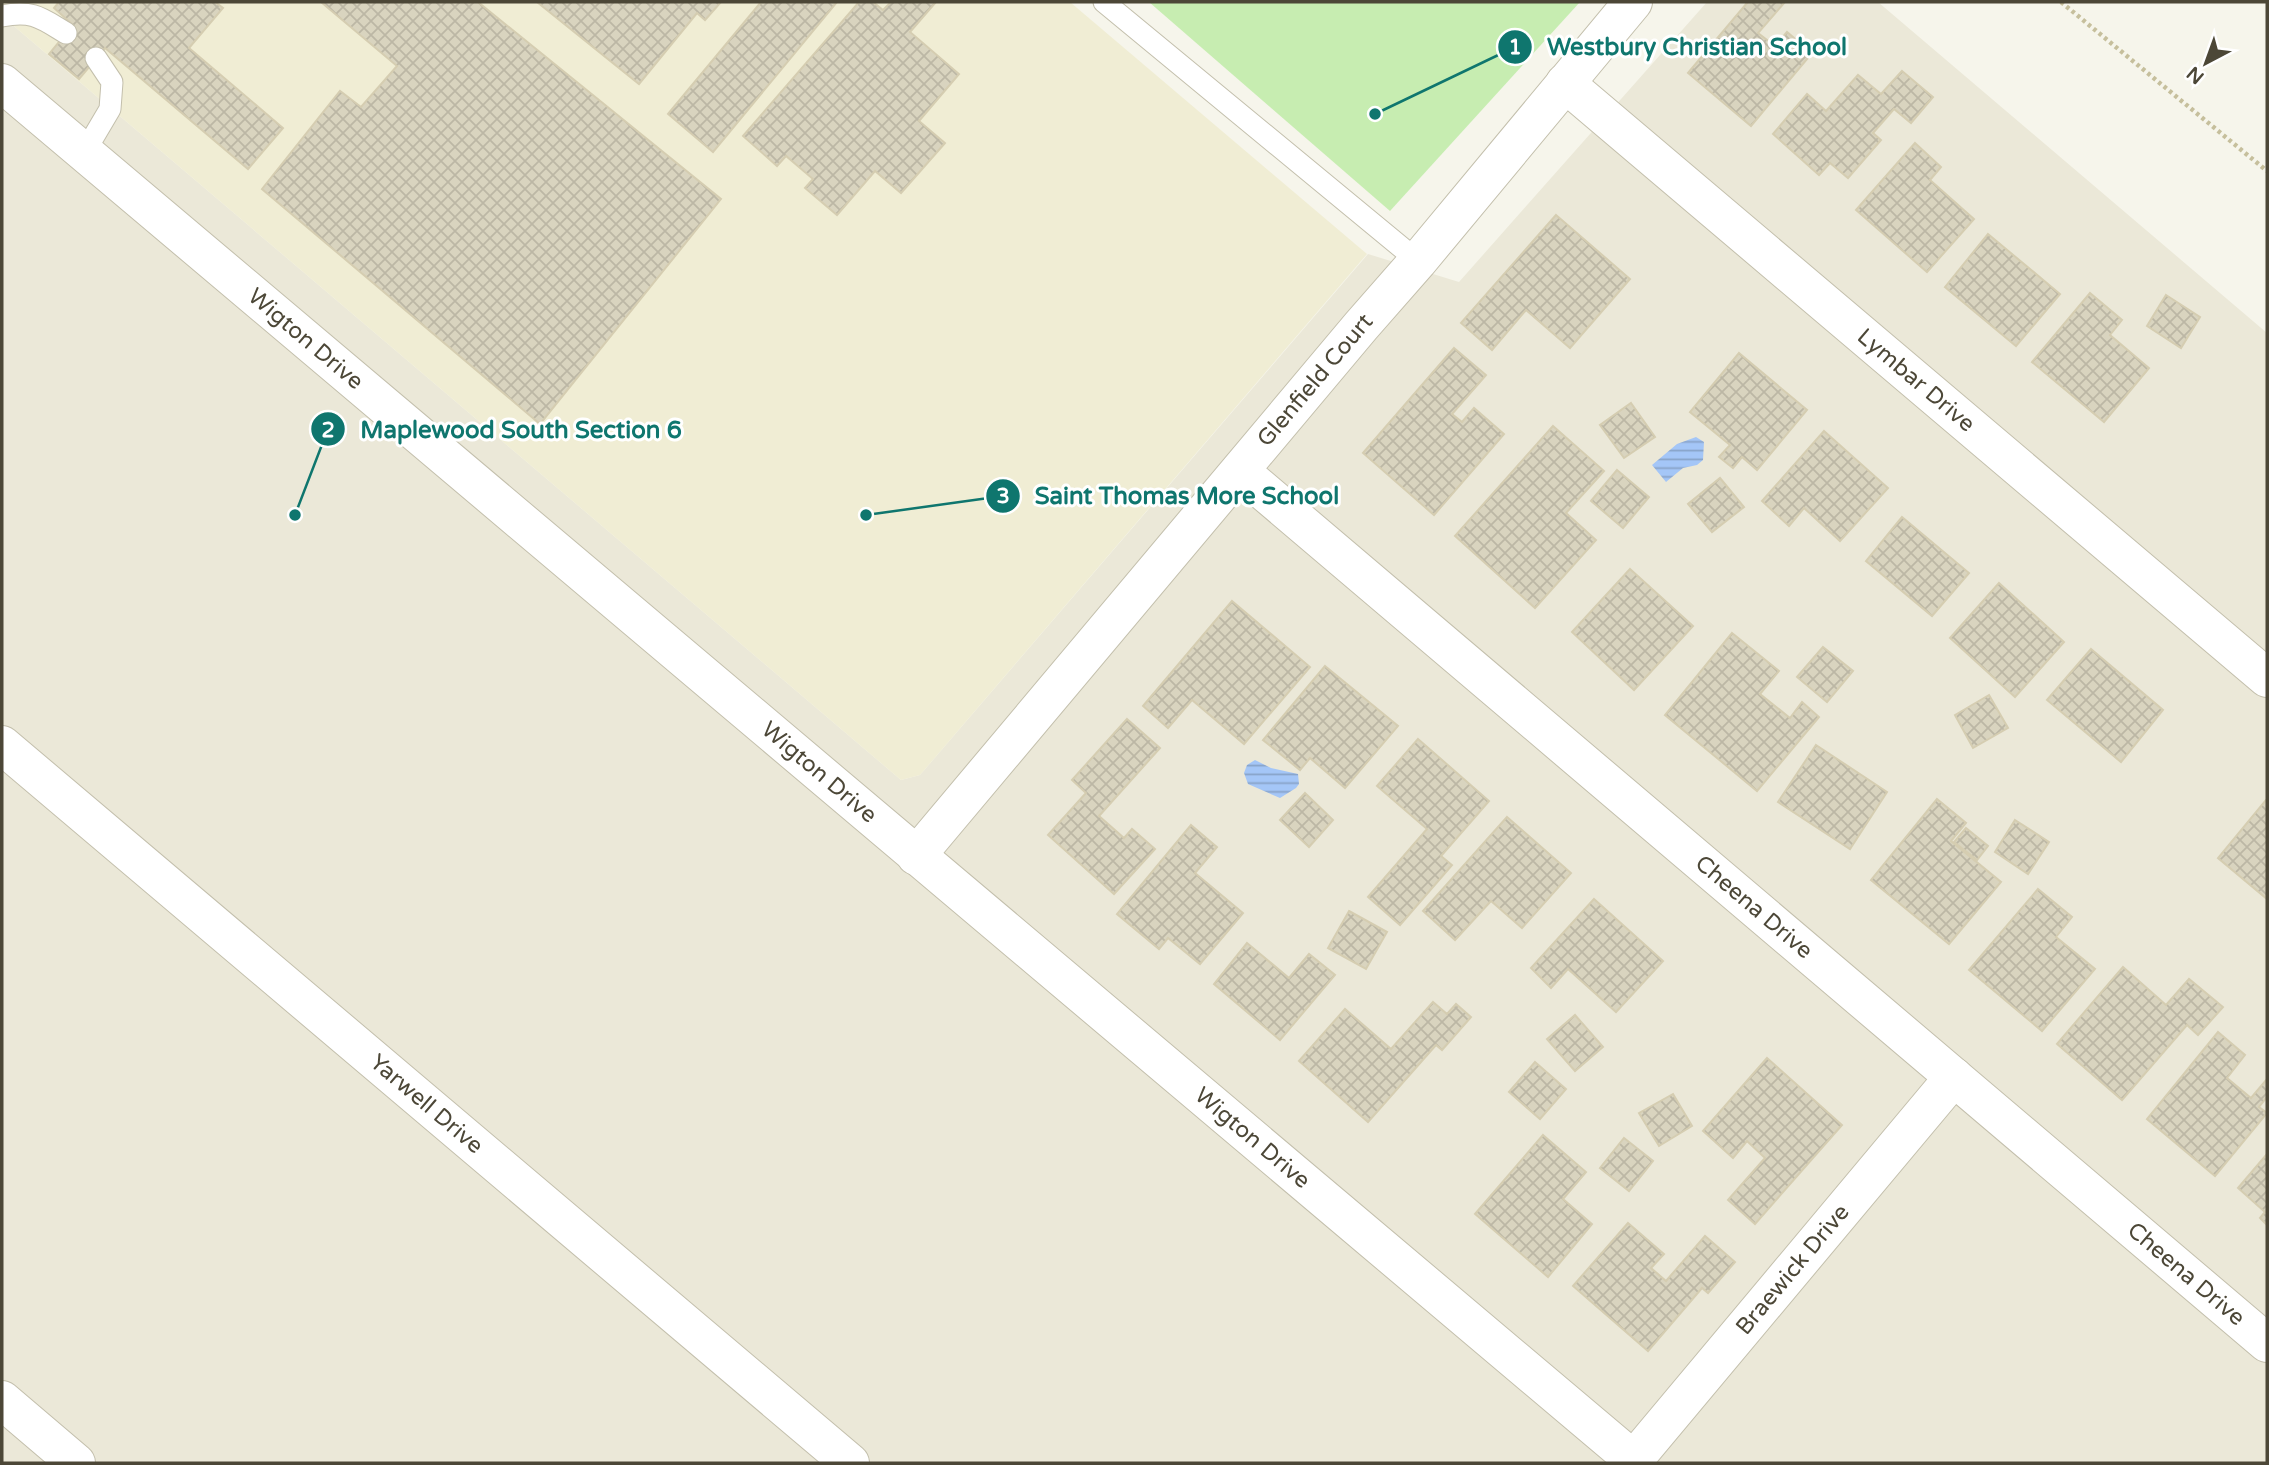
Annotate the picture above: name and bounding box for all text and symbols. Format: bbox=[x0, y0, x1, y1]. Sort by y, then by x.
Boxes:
callout: Westbury Christian School bbox=[1498, 24, 1861, 69]
north arrow bbox=[2171, 28, 2241, 98]
text: Westbury Christian School bbox=[1547, 33, 1847, 62]
text: 1 bbox=[1508, 35, 1522, 60]
text: N bbox=[2183, 62, 2208, 88]
street label: Wigton Drive bbox=[242, 282, 369, 396]
street label: Glenfield Court bbox=[1252, 308, 1379, 453]
street label: Lymbar Drive bbox=[1851, 323, 1981, 438]
callout: Maplewood South Section 6 bbox=[311, 407, 695, 452]
text: Maplewood South Section 6 bbox=[360, 416, 682, 445]
text: 2 bbox=[321, 418, 335, 443]
callout: Saint Thomas More School bbox=[986, 473, 1353, 518]
text: Saint Thomas More School bbox=[1035, 482, 1339, 511]
text: 3 bbox=[996, 484, 1010, 509]
street label: Wigton Drive bbox=[755, 716, 882, 829]
street label: Cheena Drive bbox=[1689, 849, 1818, 965]
street label: Yarwell Drive bbox=[364, 1048, 489, 1160]
street label: Wigton Drive bbox=[1189, 1082, 1316, 1195]
street label: Braewick Drive bbox=[1730, 1199, 1855, 1341]
street label: Cheena Drive bbox=[2121, 1216, 2251, 1332]

